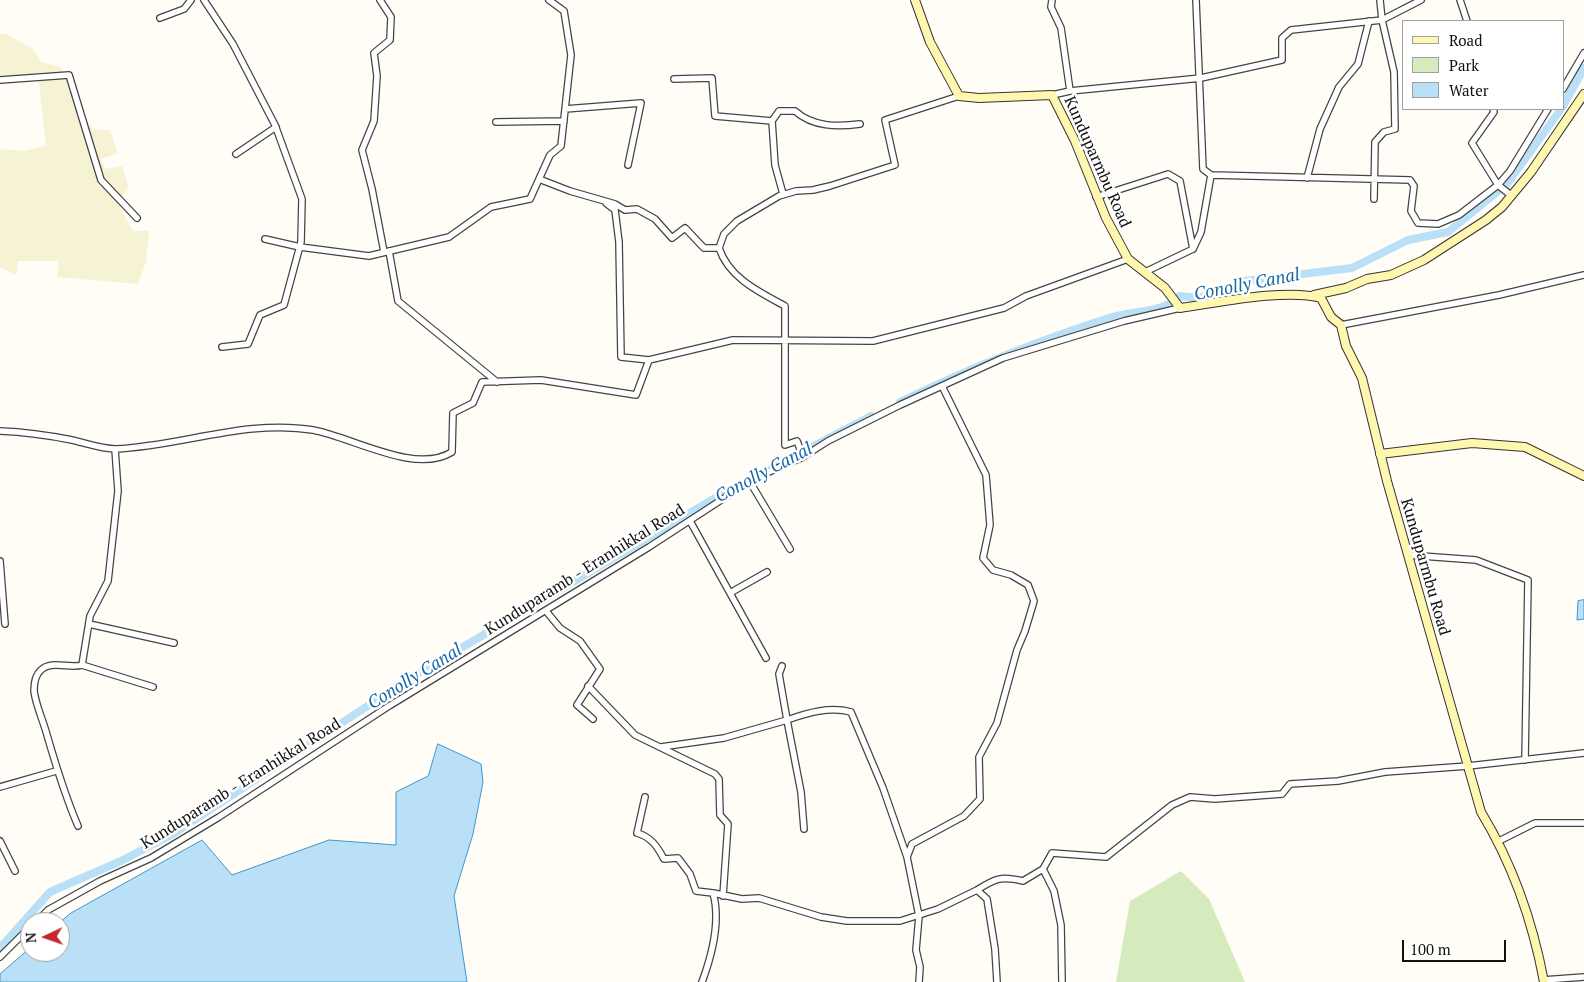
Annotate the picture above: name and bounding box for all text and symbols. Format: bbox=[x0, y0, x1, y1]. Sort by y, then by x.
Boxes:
legend bbox=[1402, 20, 1564, 110]
text: Road bbox=[1449, 30, 1482, 50]
text: Park bbox=[1449, 55, 1479, 75]
text: Water bbox=[1449, 80, 1488, 100]
street label: Kunduparmbu Road bbox=[1059, 93, 1135, 231]
water label: Conolly Canal bbox=[1192, 264, 1302, 306]
water label: Conolly Canal bbox=[712, 438, 816, 508]
street label: Kunduparmbu Road bbox=[1396, 496, 1454, 638]
street label: Kunduparamb - Eranhikkal Road bbox=[482, 500, 688, 640]
water label: Conolly Canal bbox=[364, 639, 466, 715]
street label: Kunduparamb - Eranhikkal Road bbox=[138, 714, 344, 854]
north arrow bbox=[20, 912, 70, 962]
scale bar bbox=[1404, 930, 1508, 962]
text: N bbox=[21, 932, 40, 944]
text: 100 m bbox=[1410, 939, 1451, 959]

